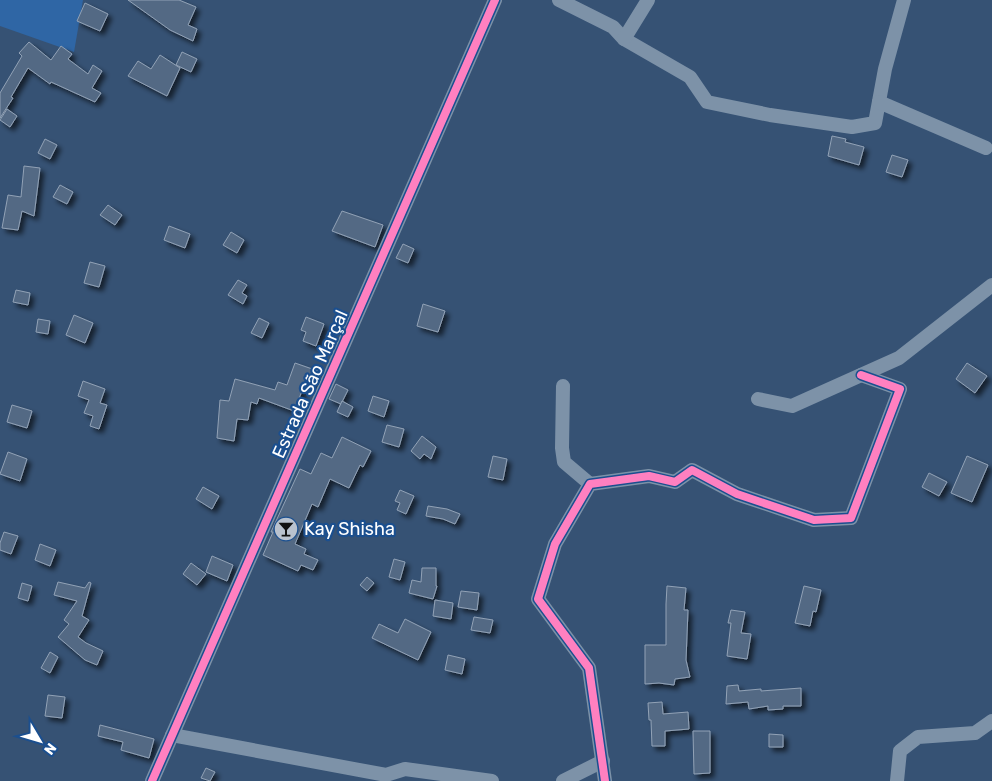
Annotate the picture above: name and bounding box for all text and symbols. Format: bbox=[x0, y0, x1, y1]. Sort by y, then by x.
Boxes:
street label: Estrada São Marçal bbox=[267, 307, 353, 461]
bar icon: Kay Shisha bbox=[273, 516, 299, 542]
place label: Kay Shisha bbox=[304, 518, 395, 540]
north arrow bbox=[15, 716, 65, 766]
text: N bbox=[40, 739, 60, 758]

